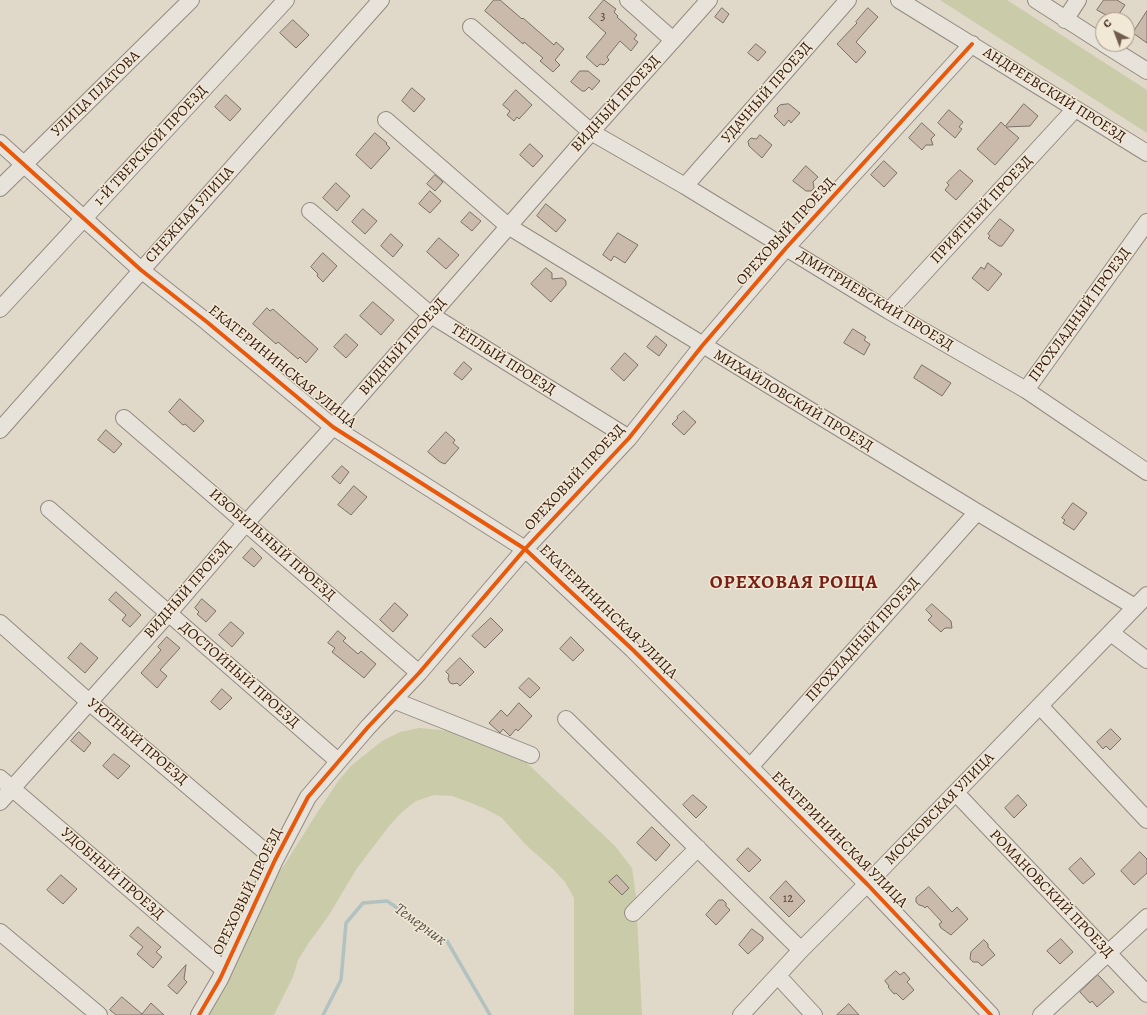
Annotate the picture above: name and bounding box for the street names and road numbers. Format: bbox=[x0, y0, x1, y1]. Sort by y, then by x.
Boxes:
street label: УДАЧНЫЙ ПРОЕЗД bbox=[718, 39, 816, 147]
street label: АНДРЕЕВСКИЙ ПРОЕЗД bbox=[979, 44, 1129, 146]
street label: УЛИЦА ПЛАТОВА bbox=[48, 47, 144, 141]
street label: ВИДНЫЙ ПРОЕЗД bbox=[568, 52, 664, 156]
street label: 1-Й ТВЕРСКОЙ ПРОЕЗД bbox=[91, 82, 211, 210]
street label: ПРИЯТНЫЙ ПРОЕЗД bbox=[927, 152, 1037, 268]
street label: СНЕЖНАЯ УЛИЦА bbox=[142, 163, 238, 267]
street label: ОРЕХОВЫЙ ПРОЕЗД bbox=[733, 174, 839, 290]
street label: ПРОХЛАДНЫЙ ПРОЕЗД bbox=[1025, 244, 1135, 386]
street label: ДМИТРИЕВСКИЙ ПРОЕЗД bbox=[794, 247, 956, 355]
street label: ВИДНЫЙ ПРОЕЗД bbox=[356, 294, 450, 400]
street label: ЕКАТЕРИНИНСКАЯ УЛИЦА bbox=[204, 302, 360, 432]
street label: ТЁПЛЫЙ ПРОЕЗД bbox=[447, 321, 559, 399]
street label: МИХАЙЛОВСКИЙ ПРОЕЗД bbox=[710, 346, 876, 456]
street label: ОРЕХОВЫЙ ПРОЕЗД bbox=[521, 421, 629, 535]
street label: ИЗОБИЛЬНЫЙ ПРОЕЗД bbox=[205, 485, 339, 605]
street label: ВИДНЫЙ ПРОЕЗД bbox=[141, 537, 235, 643]
street label: ЕКАТЕРИНИНСКАЯ УЛИЦА bbox=[535, 541, 681, 683]
street label: ПРОХЛАДНЫЙ ПРОЕЗД bbox=[802, 574, 924, 706]
street label: ДОСТОЙНЫЙ ПРОЕЗД bbox=[175, 618, 303, 732]
street label: УЮТНЫЙ ПРОЕЗД bbox=[83, 695, 191, 789]
street label: МОСКОВСКАЯ УЛИЦА bbox=[882, 749, 998, 869]
street label: ЕКАТЕРИНИНСКАЯ УЛИЦА bbox=[767, 768, 911, 912]
street label: УДОБНЫЙ ПРОЕЗД bbox=[57, 824, 167, 924]
street label: ОРЕХОВЫЙ ПРОЕЗД bbox=[209, 826, 287, 958]
street label: РОМАНОВСКИЙ ПРОЕЗД bbox=[985, 826, 1117, 962]

